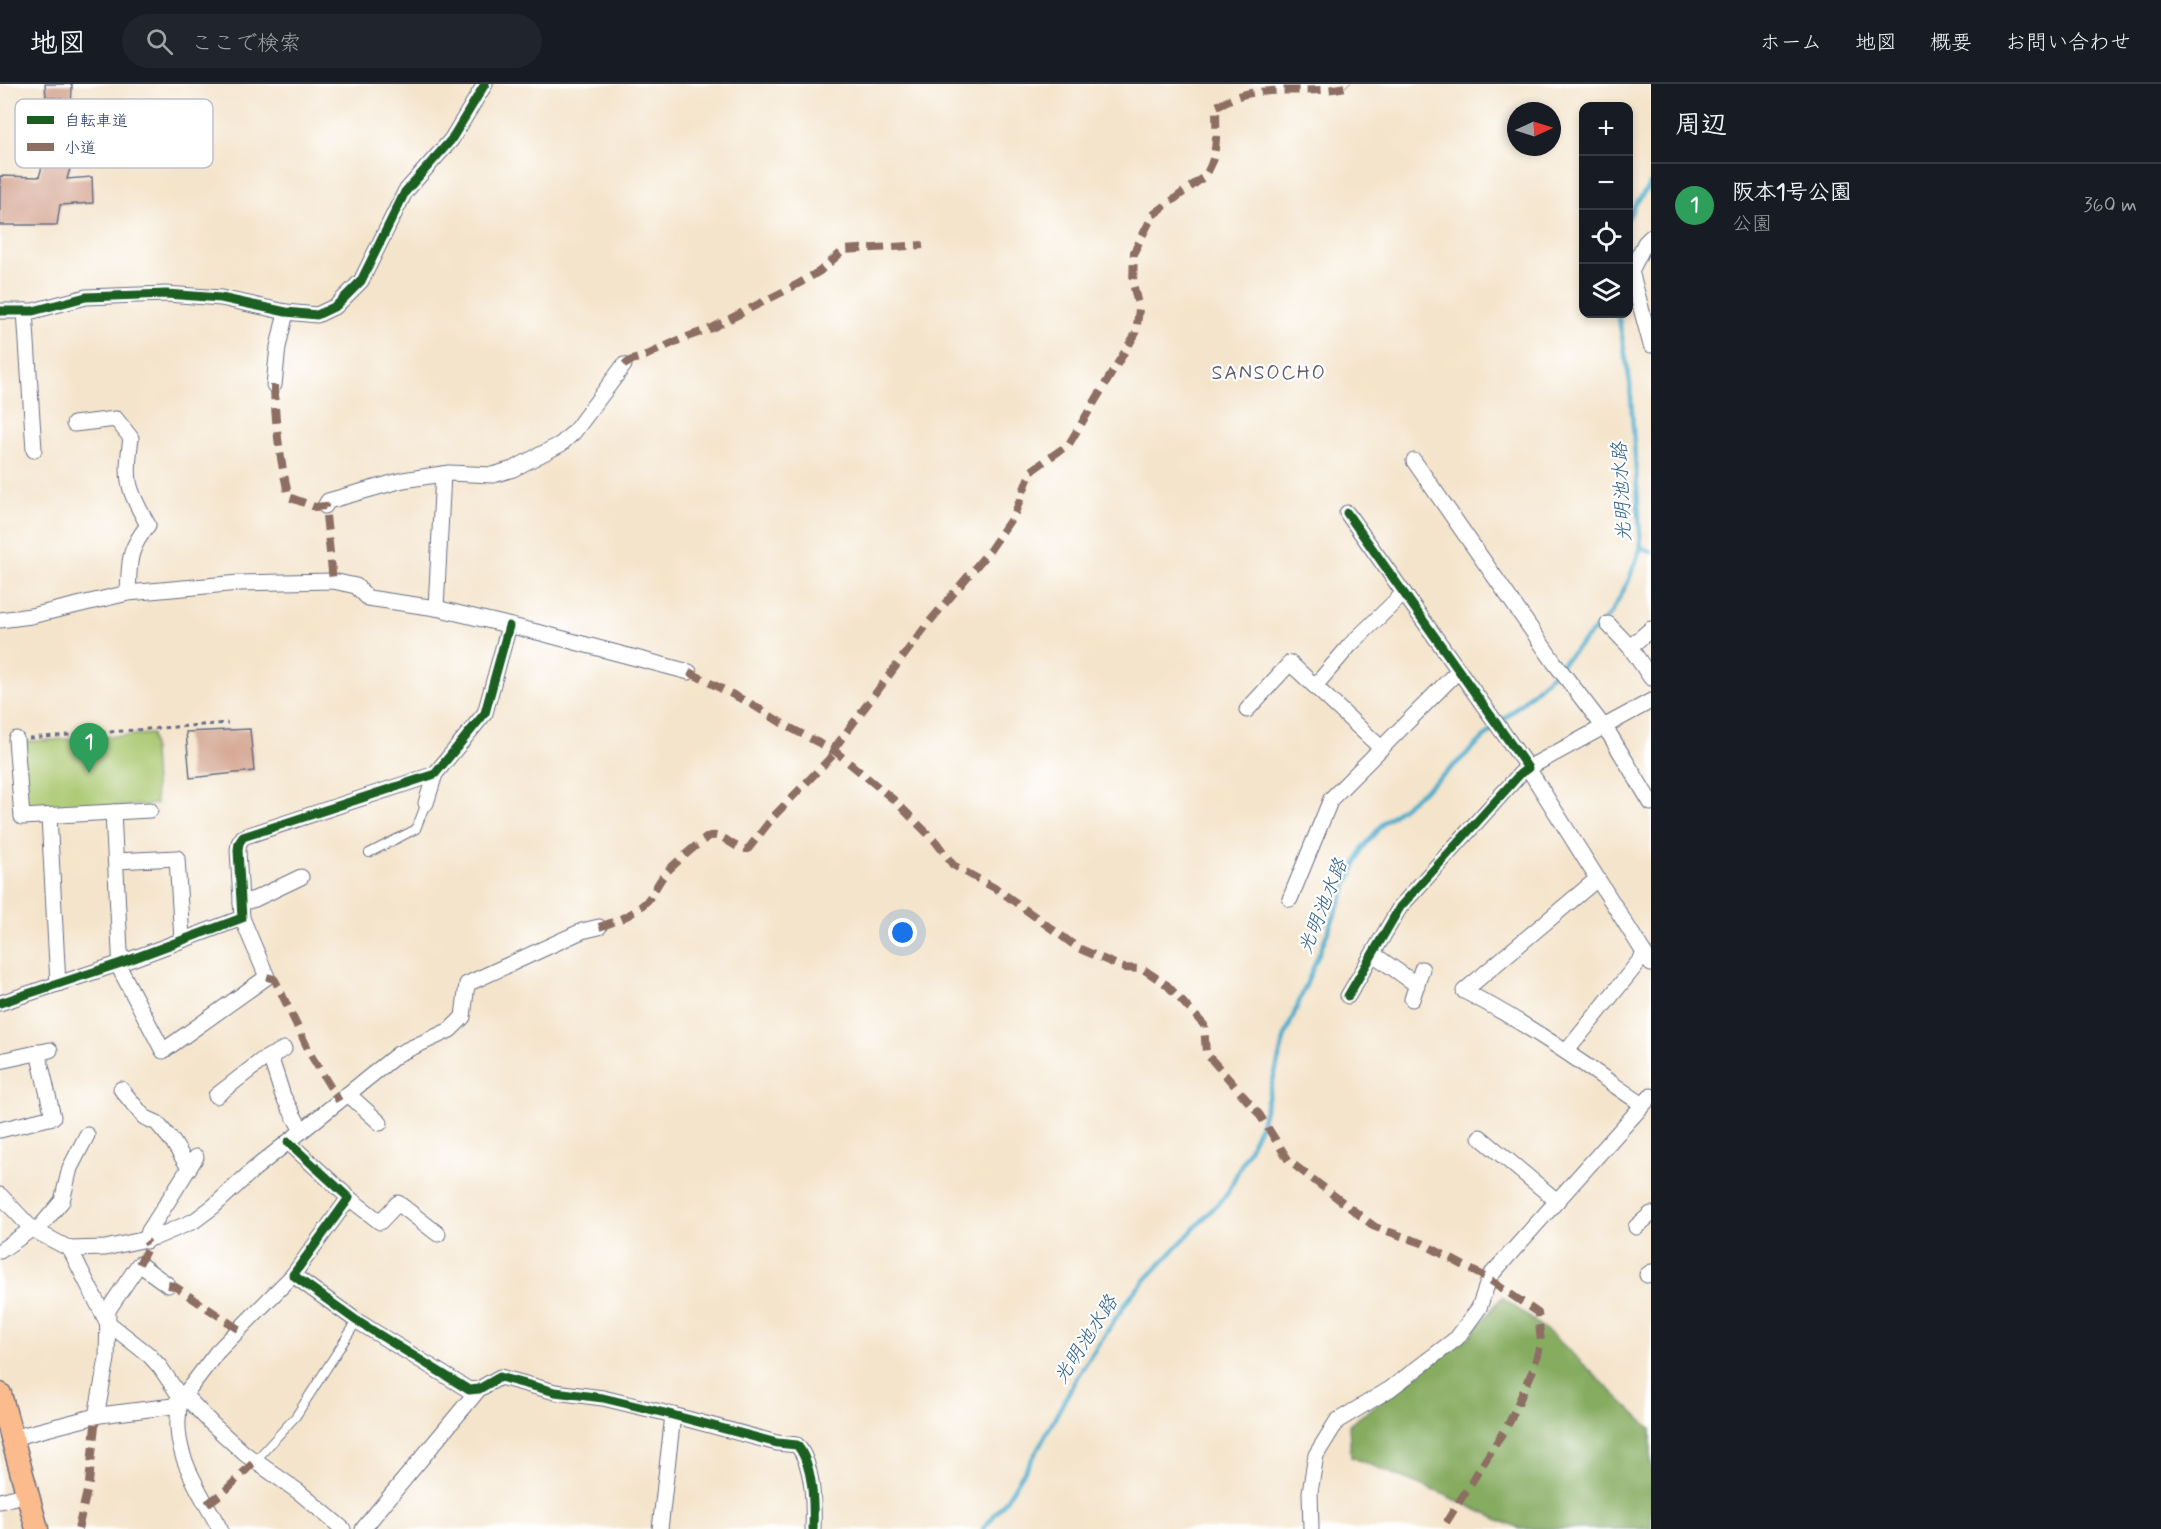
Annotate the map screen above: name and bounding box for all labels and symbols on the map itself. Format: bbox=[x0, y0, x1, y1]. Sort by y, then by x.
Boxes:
legend bbox=[15, 99, 213, 168]
north arrow bbox=[1507, 102, 1561, 156]
text: 自転車道 bbox=[64, 111, 128, 132]
text: 小道 bbox=[64, 138, 96, 159]
district label: SANSOCHO bbox=[1212, 360, 1326, 387]
water label: 光明池水路 bbox=[1606, 440, 1639, 543]
pin: 1 bbox=[70, 724, 109, 773]
water label: 光明池水路 bbox=[1292, 854, 1355, 958]
your location bbox=[888, 918, 917, 947]
water label: 光明池水路 bbox=[1048, 1290, 1125, 1389]

